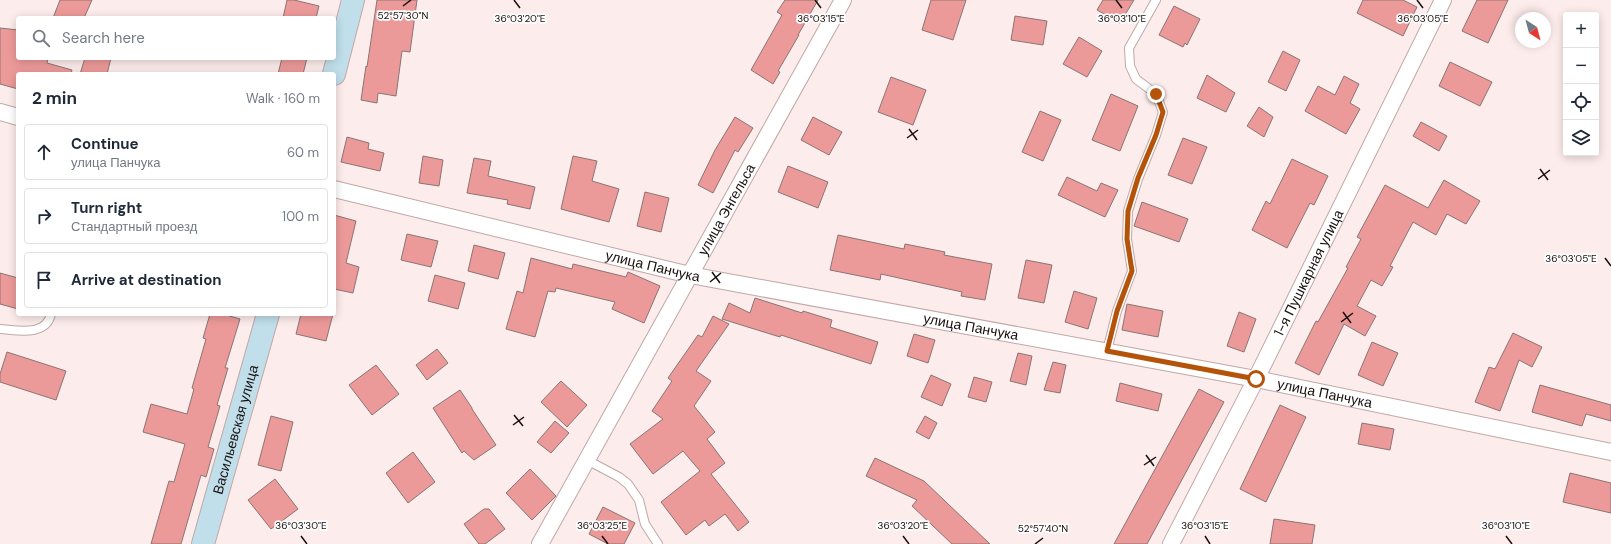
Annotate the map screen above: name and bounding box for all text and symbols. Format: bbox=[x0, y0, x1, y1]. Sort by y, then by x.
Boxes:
text: 52°57'30"N bbox=[378, 9, 429, 22]
text: 36°03'20"E bbox=[494, 12, 546, 25]
text: 36°03'15"E bbox=[797, 12, 845, 25]
text: 36°03'10"E bbox=[1098, 12, 1147, 25]
text: 36°03'05"E bbox=[1397, 12, 1449, 25]
north arrow bbox=[1515, 12, 1551, 48]
map controls bbox=[1563, 12, 1599, 156]
button: + bbox=[1563, 12, 1599, 48]
search box bbox=[16, 16, 336, 60]
icon: search bbox=[30, 27, 52, 49]
text: Search here bbox=[62, 28, 145, 48]
button: − bbox=[1563, 48, 1599, 84]
button: locate bbox=[1563, 84, 1599, 120]
route end bbox=[1147, 85, 1165, 103]
text: 2 min bbox=[32, 87, 77, 109]
text: Walk · 160 m bbox=[246, 90, 320, 107]
button: layers bbox=[1563, 120, 1599, 156]
text: Continue bbox=[71, 134, 139, 154]
icon: ahead bbox=[33, 141, 55, 163]
text: 60 m bbox=[287, 144, 319, 161]
text: улица Панчука bbox=[71, 154, 160, 171]
street label: улица Энгельса bbox=[694, 160, 759, 259]
text: Turn right bbox=[71, 198, 142, 218]
icon: right bbox=[33, 205, 55, 227]
street label: 1-я Пушкарная улица bbox=[1270, 206, 1347, 339]
text: 100 m bbox=[282, 208, 319, 225]
text: Стандартный проезд bbox=[71, 218, 197, 235]
street label: улица Панчука bbox=[604, 246, 702, 286]
text: 36°03'05"E bbox=[1545, 252, 1597, 265]
icon: arrive bbox=[33, 269, 55, 291]
text: Arrive at destination bbox=[71, 270, 222, 290]
street label: улица Панчука bbox=[922, 309, 1020, 344]
street label: Васильевская улица bbox=[209, 363, 262, 496]
route start bbox=[1247, 370, 1265, 388]
street label: улица Панчука bbox=[1276, 375, 1374, 412]
text: 36°03'30"E bbox=[275, 519, 327, 532]
text: 36°03'25"E bbox=[577, 519, 627, 532]
text: 36°03'20"E bbox=[877, 519, 929, 532]
text: 36°03'15"E bbox=[1181, 519, 1229, 532]
text: 36°03'10"E bbox=[1482, 519, 1531, 532]
text: 52°57'40"N bbox=[1018, 522, 1068, 535]

